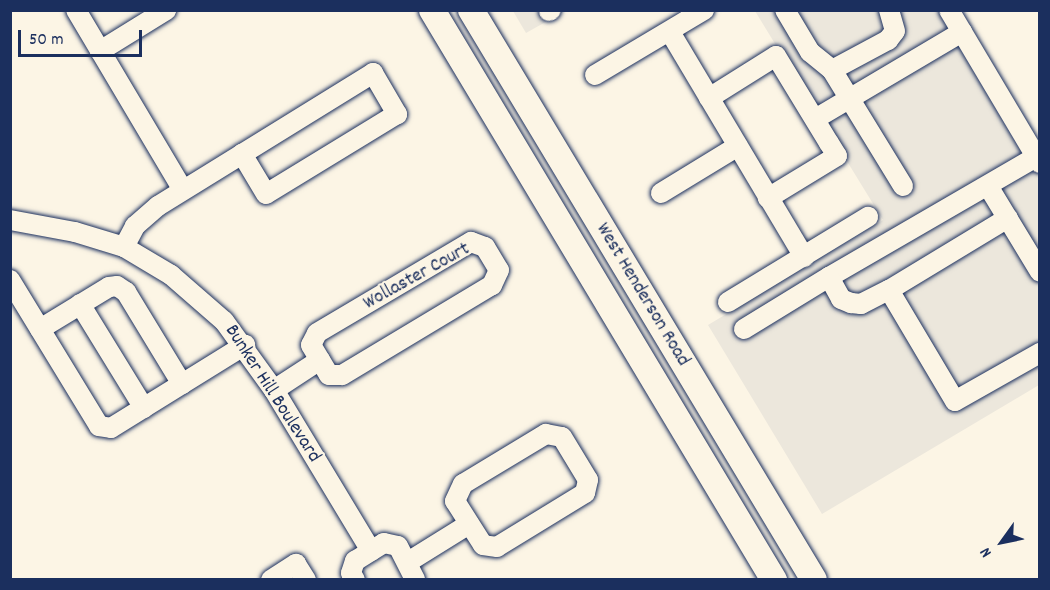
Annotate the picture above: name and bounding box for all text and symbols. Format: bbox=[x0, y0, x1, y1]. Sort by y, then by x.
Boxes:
scale bar bbox=[21, 18, 146, 56]
text: 50 m bbox=[29, 28, 64, 53]
street label: West Henderson Road bbox=[590, 219, 694, 371]
street label: Wollaster Court bbox=[360, 238, 474, 316]
street label: Bunker Hill Boulevard bbox=[219, 321, 325, 467]
north arrow bbox=[972, 512, 1032, 572]
text: N bbox=[975, 542, 998, 562]

